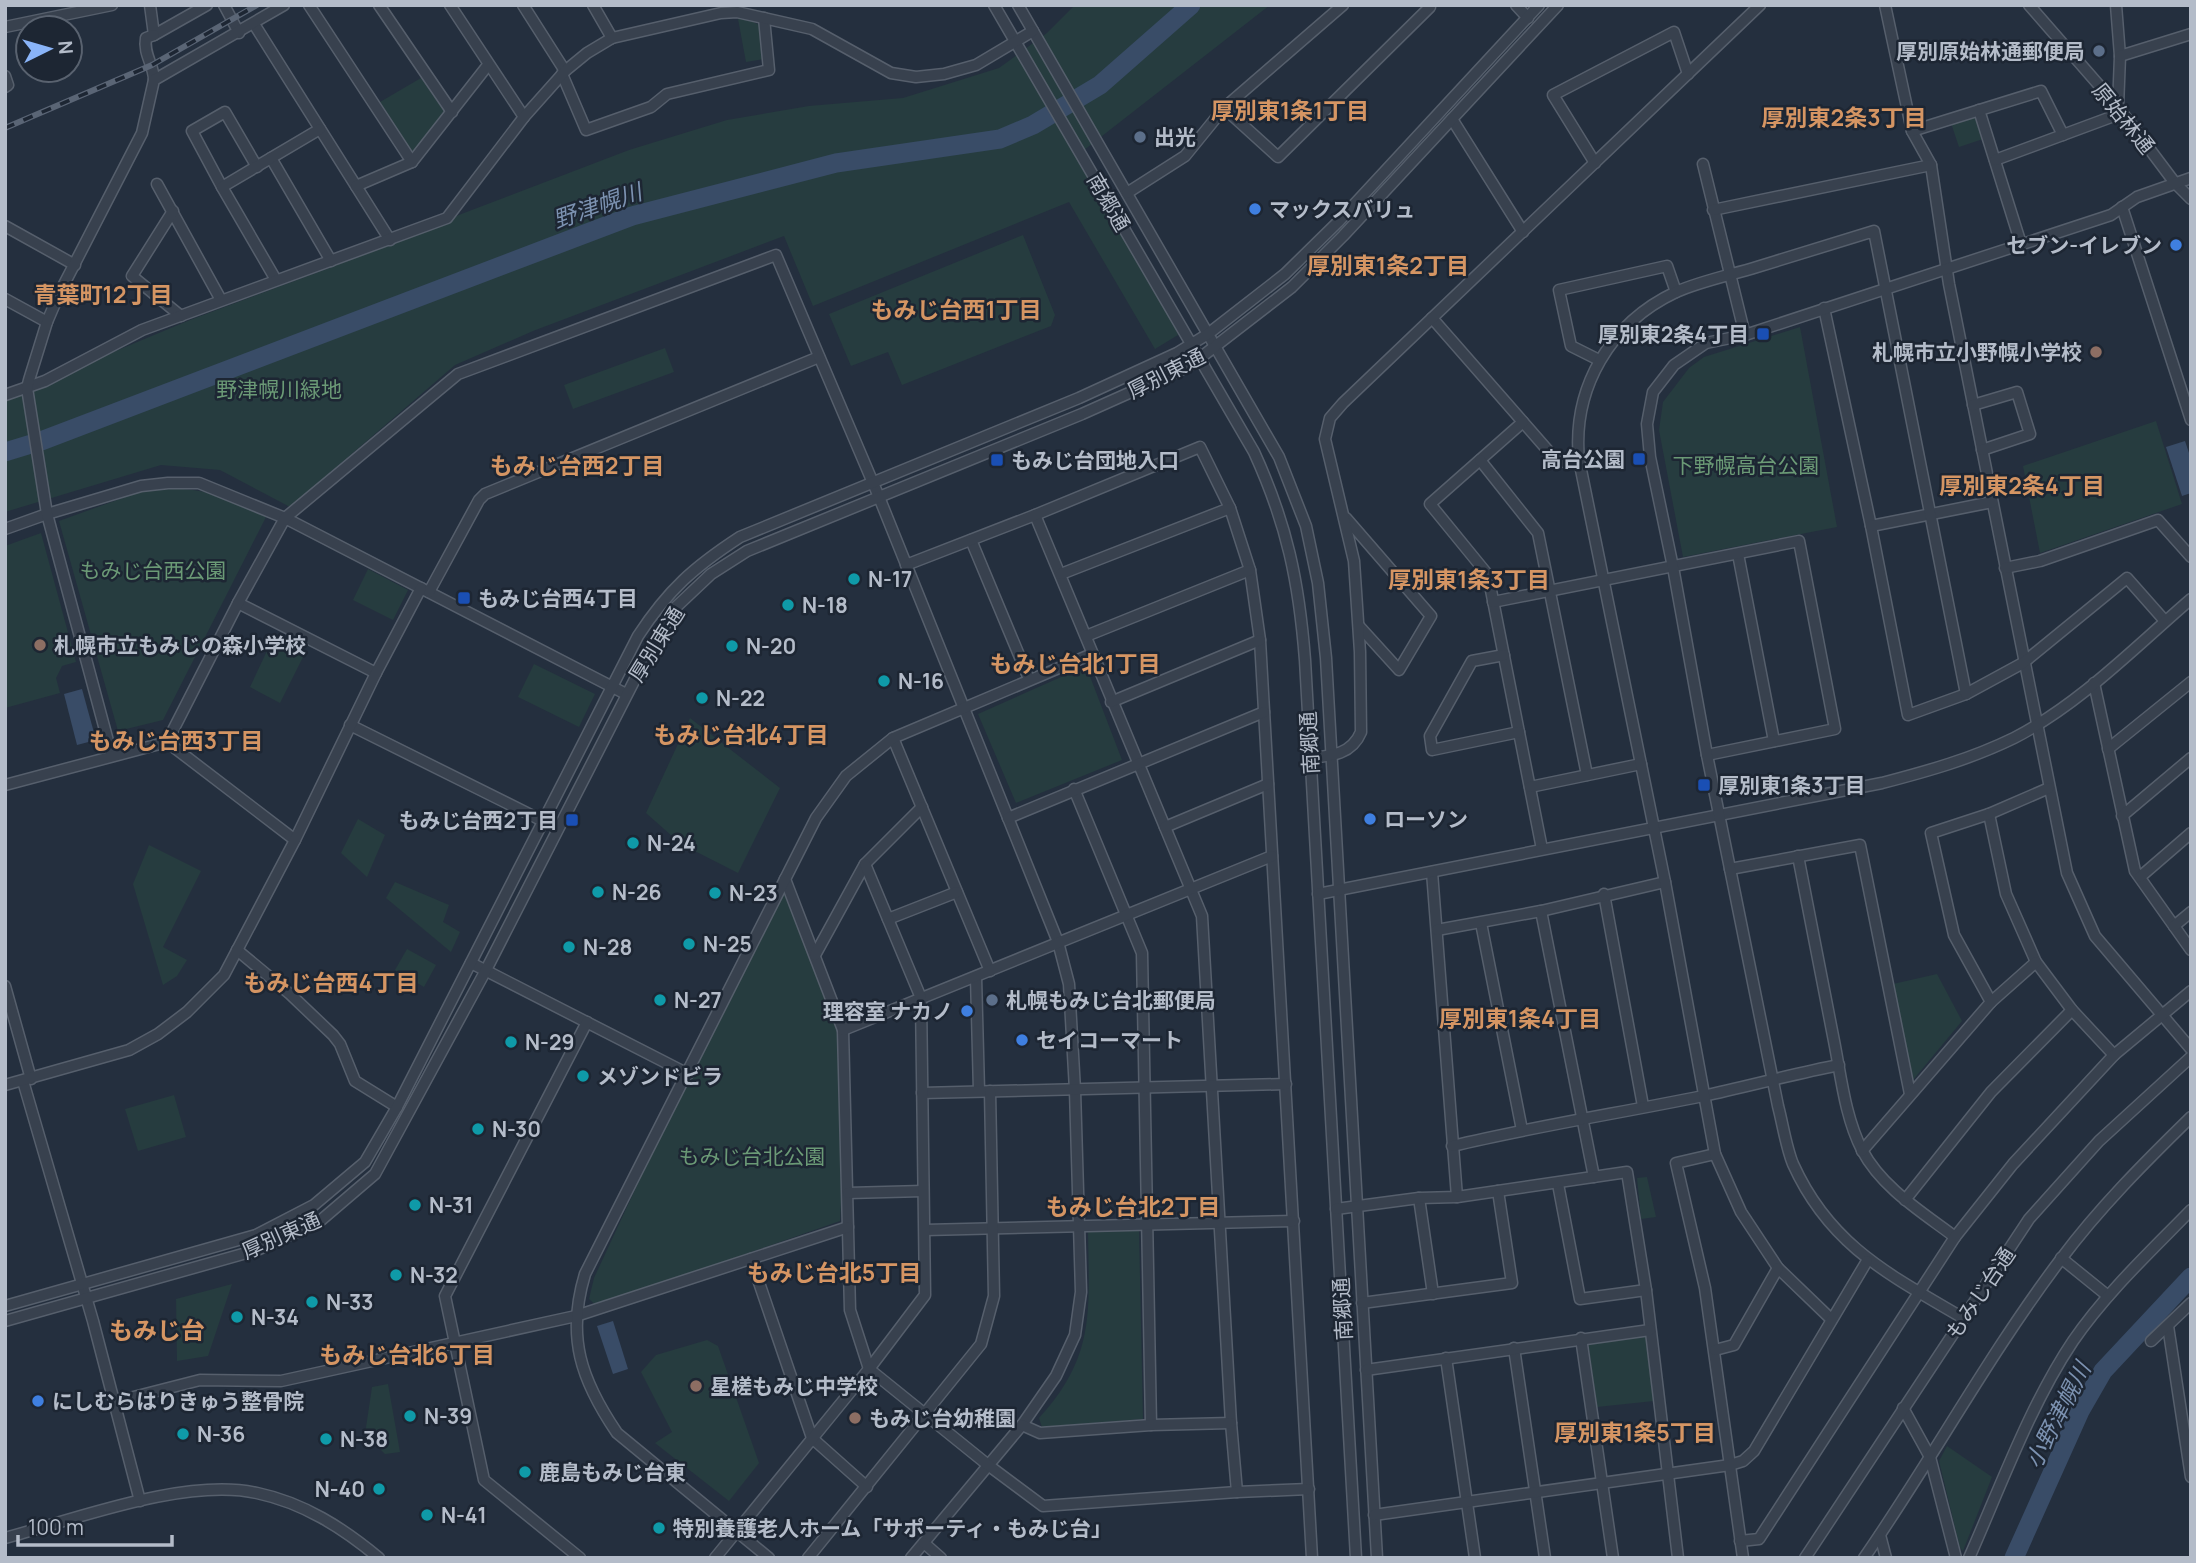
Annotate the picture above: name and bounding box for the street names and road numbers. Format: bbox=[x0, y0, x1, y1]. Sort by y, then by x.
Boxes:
street label: 原始林通 bbox=[2087, 77, 2161, 159]
street label: 南郷通 bbox=[1081, 168, 1137, 236]
street label: 厚別東通 bbox=[1122, 341, 1210, 405]
street label: 厚別東通 bbox=[622, 601, 690, 687]
street label: 南郷通 bbox=[1293, 711, 1325, 775]
street label: 厚別東通 bbox=[237, 1205, 325, 1265]
street label: もみじ台通 bbox=[1939, 1242, 2021, 1344]
street label: 南郷通 bbox=[1326, 1277, 1358, 1341]

